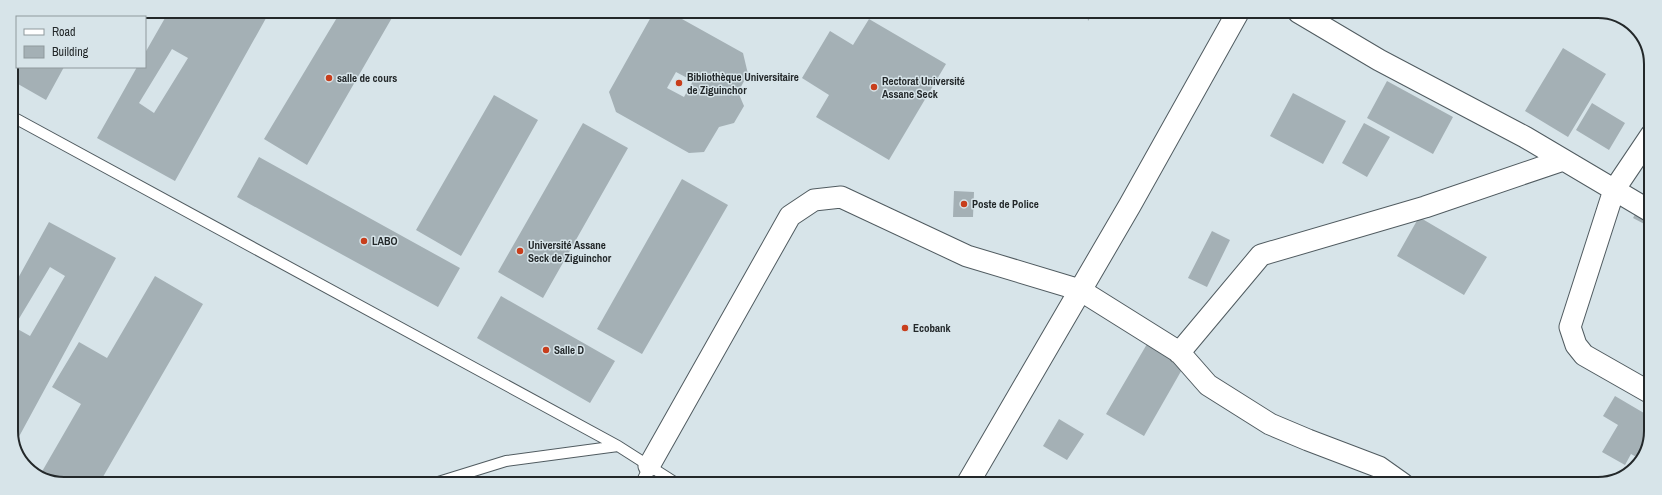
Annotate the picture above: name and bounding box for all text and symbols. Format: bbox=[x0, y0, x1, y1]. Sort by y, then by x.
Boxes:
legend bbox=[16, 16, 146, 68]
text: Road bbox=[52, 24, 76, 40]
text: Building bbox=[52, 44, 89, 60]
place label: Bibliothèque Universitaire de Ziguinchor bbox=[687, 70, 799, 97]
place label: salle de cours bbox=[337, 71, 397, 85]
marker: salle de cours bbox=[324, 73, 334, 83]
place label: Rectorat Université Assane Seck bbox=[882, 74, 965, 101]
marker: Bibliothèque Universitaire de Ziguinchor bbox=[674, 78, 684, 88]
marker: Rectorat Université Assane Seck bbox=[869, 82, 879, 92]
place label: Poste de Police bbox=[972, 197, 1039, 211]
marker: Poste de Police bbox=[959, 199, 969, 209]
place label: LABO bbox=[372, 234, 398, 248]
marker: LABO bbox=[359, 236, 369, 246]
place label: Université Assane Seck de Ziguinchor bbox=[528, 238, 612, 265]
marker: Université Assane Seck de Ziguinchor bbox=[515, 246, 525, 256]
place label: Ecobank bbox=[913, 321, 952, 335]
marker: Ecobank bbox=[900, 323, 910, 333]
place label: Salle D bbox=[554, 343, 585, 357]
marker: Salle D bbox=[541, 345, 551, 355]

